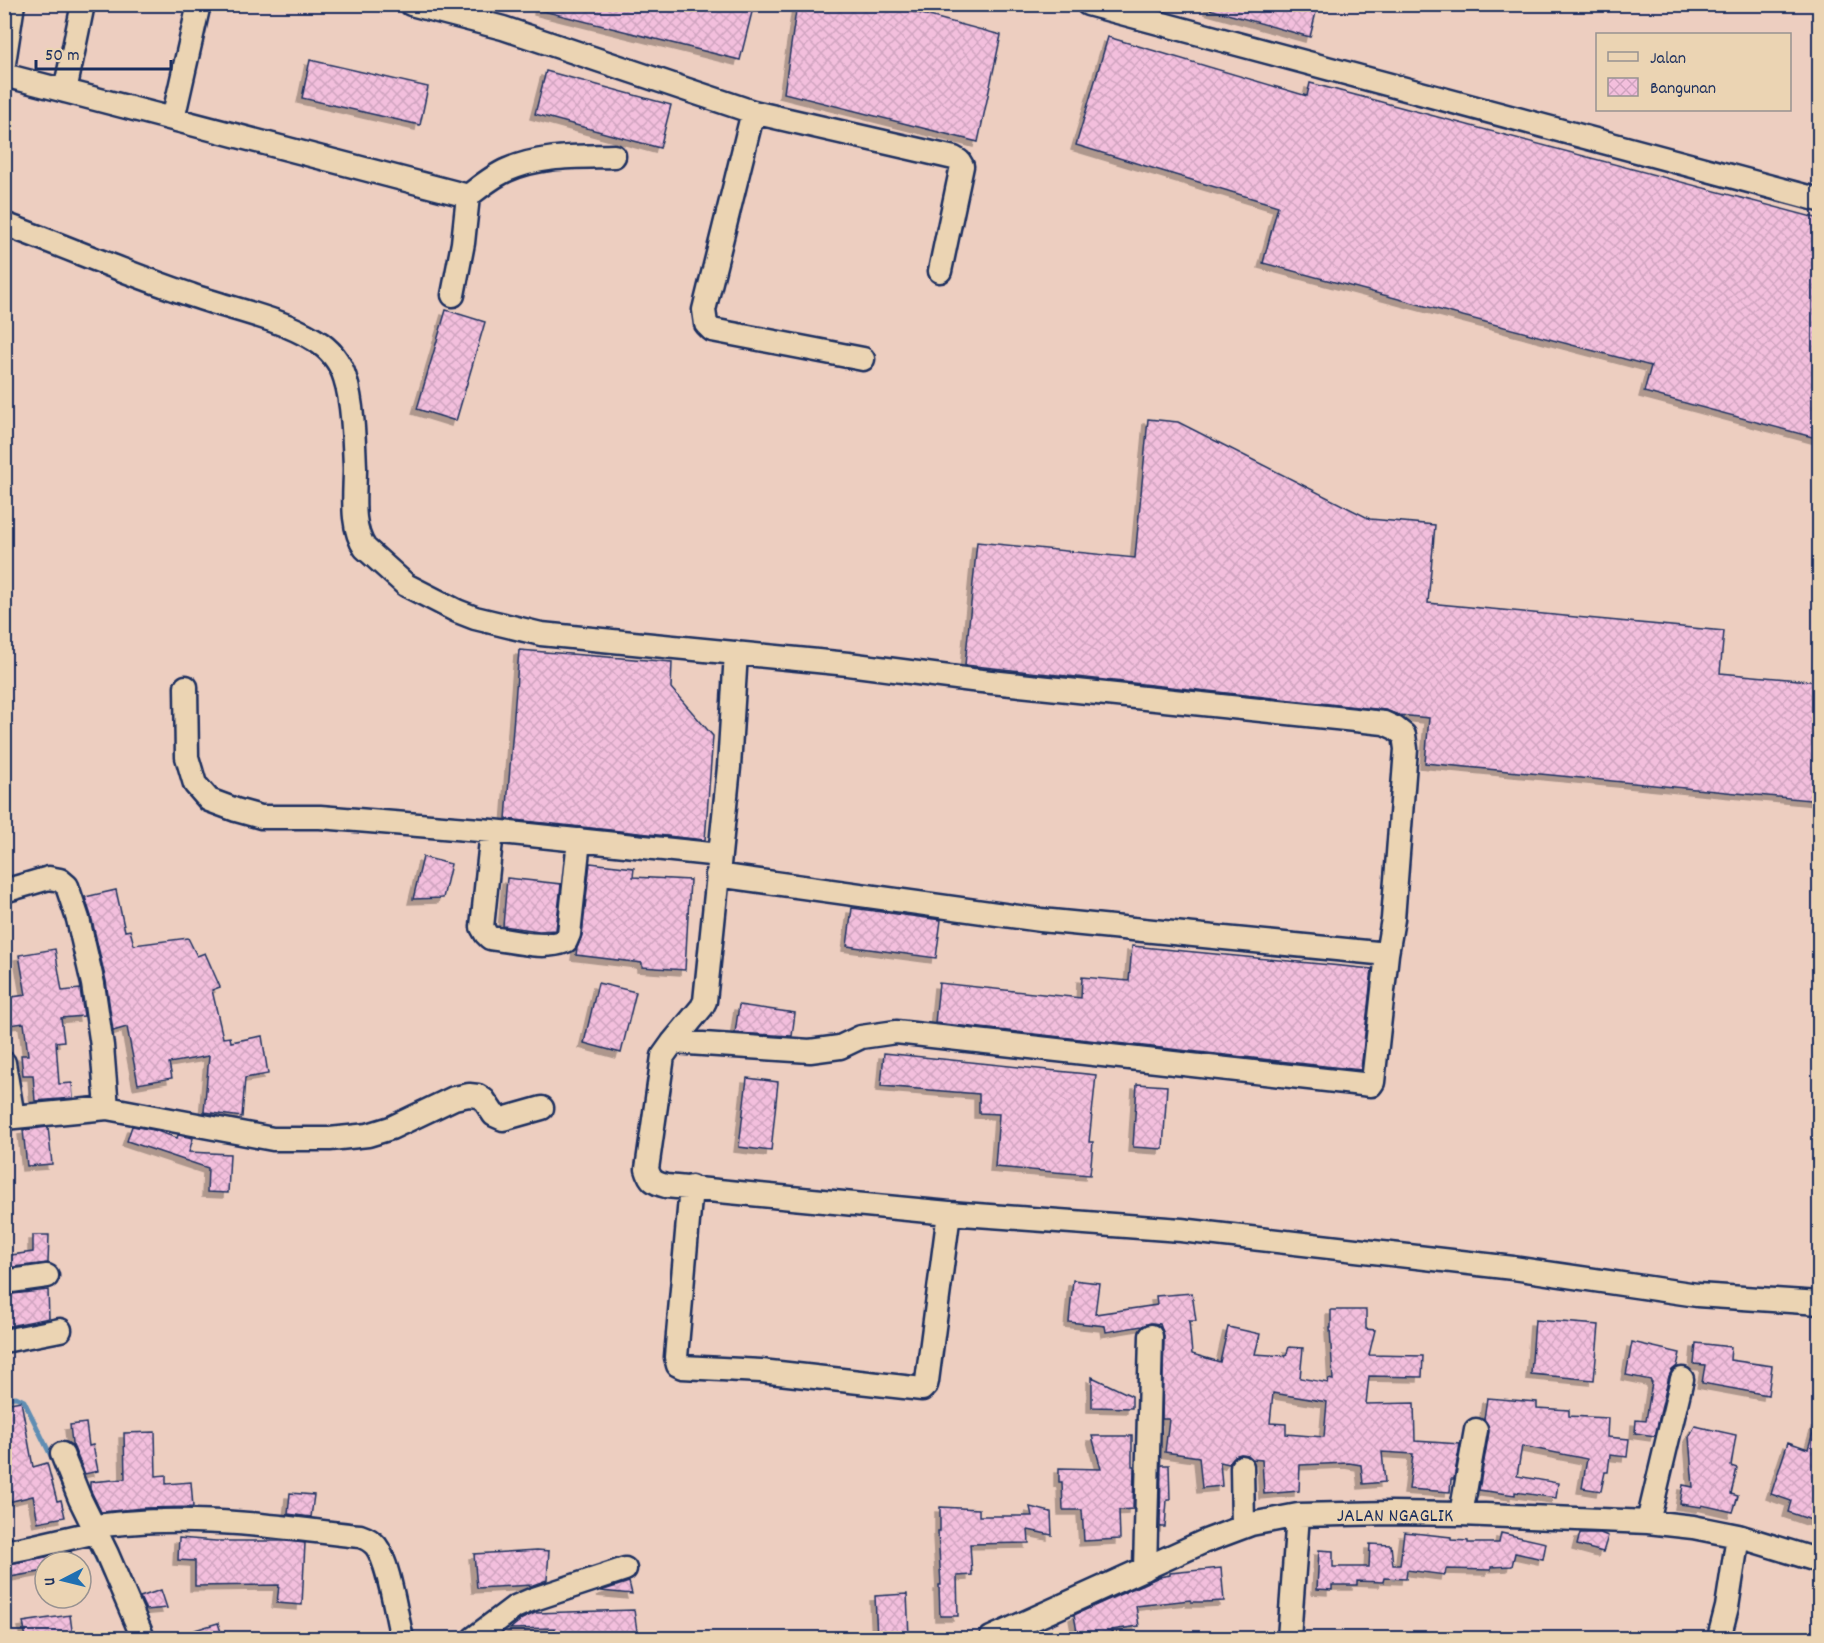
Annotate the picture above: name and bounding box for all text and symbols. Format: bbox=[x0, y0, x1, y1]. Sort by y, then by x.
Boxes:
scale bar bbox=[36, 33, 171, 71]
legend bbox=[1596, 33, 1791, 111]
text: 50 m bbox=[45, 44, 80, 69]
text: Jalan bbox=[1650, 47, 1686, 72]
text: Bangunan bbox=[1650, 77, 1716, 102]
street label: JALAN NGAGLIK bbox=[1337, 1503, 1453, 1531]
north arrow bbox=[33, 1550, 93, 1610]
text: U bbox=[39, 1576, 62, 1587]

